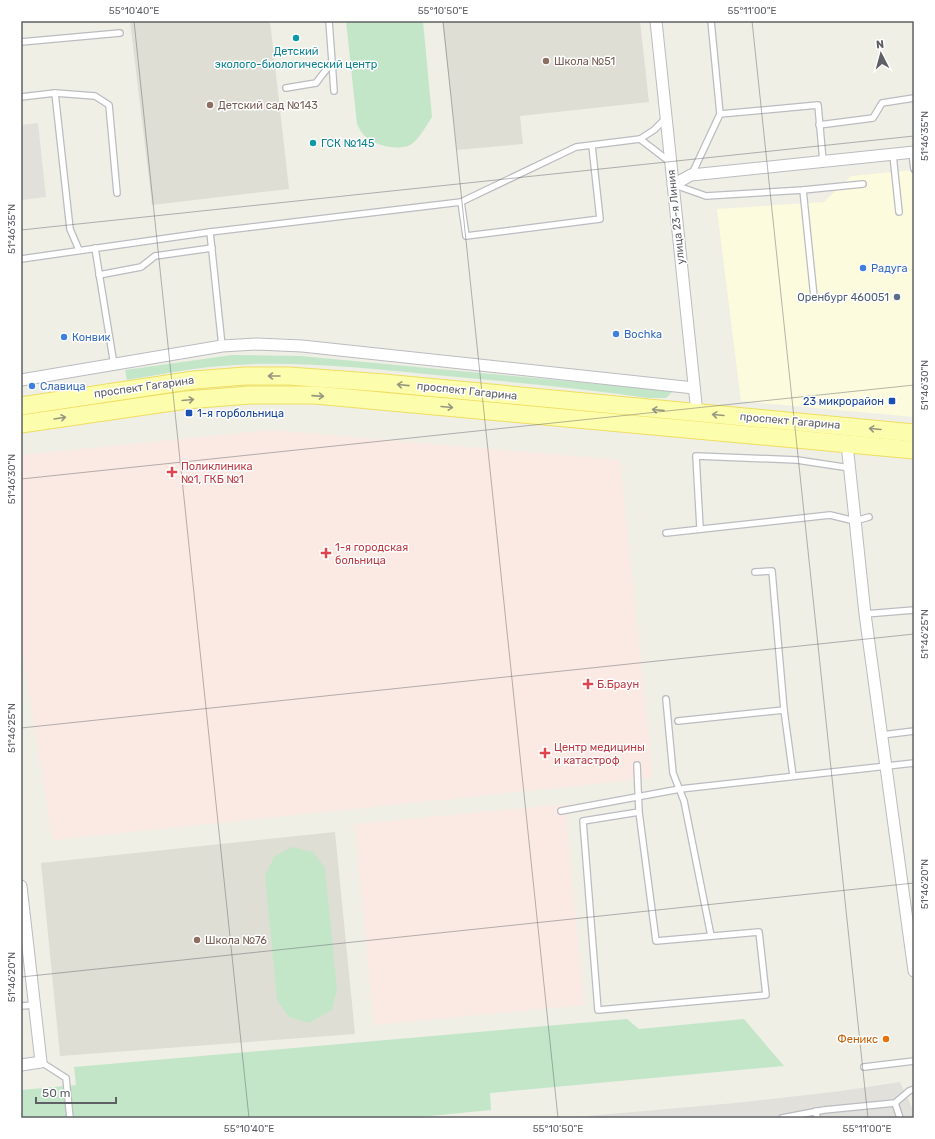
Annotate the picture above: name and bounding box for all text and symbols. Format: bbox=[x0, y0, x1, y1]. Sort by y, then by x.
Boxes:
text: 55°10'40"E bbox=[109, 5, 159, 17]
text: 55°10'50"E bbox=[418, 5, 468, 17]
text: 55°11'00"E bbox=[728, 5, 777, 17]
marker: Детский эколого-биологический центр bbox=[291, 33, 301, 43]
north arrow bbox=[861, 34, 901, 74]
text: N bbox=[875, 38, 885, 51]
place label: Детский эколого-биологический центр bbox=[215, 45, 377, 71]
place label: Школа №51 bbox=[554, 55, 615, 68]
marker: Школа №51 bbox=[541, 56, 551, 66]
place label: Детский сад №143 bbox=[218, 99, 318, 112]
marker: Детский сад №143 bbox=[205, 100, 215, 110]
text: 51°46'35"N bbox=[919, 111, 931, 161]
place label: ГСК №145 bbox=[321, 137, 375, 150]
marker: ГСК №145 bbox=[308, 138, 318, 148]
street label: улица 23-я Линия bbox=[665, 169, 687, 265]
text: 51°46'35"N bbox=[6, 204, 18, 254]
place label: Радуга bbox=[871, 262, 908, 275]
marker: Радуга bbox=[858, 263, 868, 273]
place label: Оренбург 460051 bbox=[797, 291, 889, 304]
marker: Оренбург 460051 bbox=[892, 292, 902, 302]
place label: Bochka bbox=[624, 328, 662, 341]
marker: Bochka bbox=[611, 329, 621, 339]
place label: Конвик bbox=[72, 331, 111, 344]
marker: Конвик bbox=[59, 332, 69, 342]
text: 51°46'30"N bbox=[919, 360, 931, 410]
one-way arrow bbox=[268, 372, 281, 380]
street label: проспект Гагарина bbox=[93, 374, 195, 400]
street label: проспект Гагарина bbox=[416, 379, 518, 403]
place label: Славица bbox=[40, 380, 86, 393]
marker: Славица bbox=[27, 381, 37, 391]
one-way arrow bbox=[397, 381, 410, 388]
one-way arrow bbox=[311, 392, 324, 399]
place label: 23 микрорайон bbox=[803, 395, 884, 408]
one-way arrow bbox=[181, 396, 194, 403]
marker: 23 микрорайон bbox=[887, 396, 897, 406]
one-way arrow bbox=[441, 404, 454, 411]
one-way arrow bbox=[652, 406, 665, 413]
place label: 1-я горбольница bbox=[197, 407, 284, 420]
marker: 1-я горбольница bbox=[184, 408, 194, 418]
street label: проспект Гагарина bbox=[739, 410, 841, 432]
one-way arrow bbox=[712, 412, 725, 419]
one-way arrow bbox=[53, 414, 66, 422]
one-way arrow bbox=[869, 425, 882, 432]
text: 51°46'30"N bbox=[6, 454, 18, 504]
place label: Поликлиника №1, ГКБ №1 bbox=[181, 460, 252, 486]
marker: Поликлиника №1, ГКБ №1 bbox=[166, 466, 178, 478]
place label: 1-я городская больница bbox=[335, 541, 408, 567]
marker: 1-я городская больница bbox=[320, 547, 332, 559]
text: 51°46'25"N bbox=[919, 609, 931, 659]
marker: Б.Браун bbox=[582, 678, 594, 690]
place label: Б.Браун bbox=[597, 678, 639, 691]
text: 51°46'25"N bbox=[6, 703, 18, 753]
place label: Центр медицины и катастроф bbox=[554, 741, 645, 767]
marker: Центр медицины и катастроф bbox=[539, 747, 551, 759]
text: 51°46'20"N bbox=[919, 859, 931, 909]
place label: Школа №76 bbox=[205, 934, 267, 947]
marker: Школа №76 bbox=[192, 935, 202, 945]
text: 51°46'20"N bbox=[6, 952, 18, 1002]
place label: Феникс bbox=[837, 1033, 878, 1046]
marker: Феникс bbox=[881, 1034, 891, 1044]
scale bar bbox=[36, 1079, 116, 1105]
text: 50 m bbox=[42, 1086, 70, 1100]
text: 55°10'40"E bbox=[224, 1123, 274, 1135]
text: 55°10'50"E bbox=[533, 1123, 583, 1135]
text: 55°11'00"E bbox=[843, 1123, 892, 1135]

